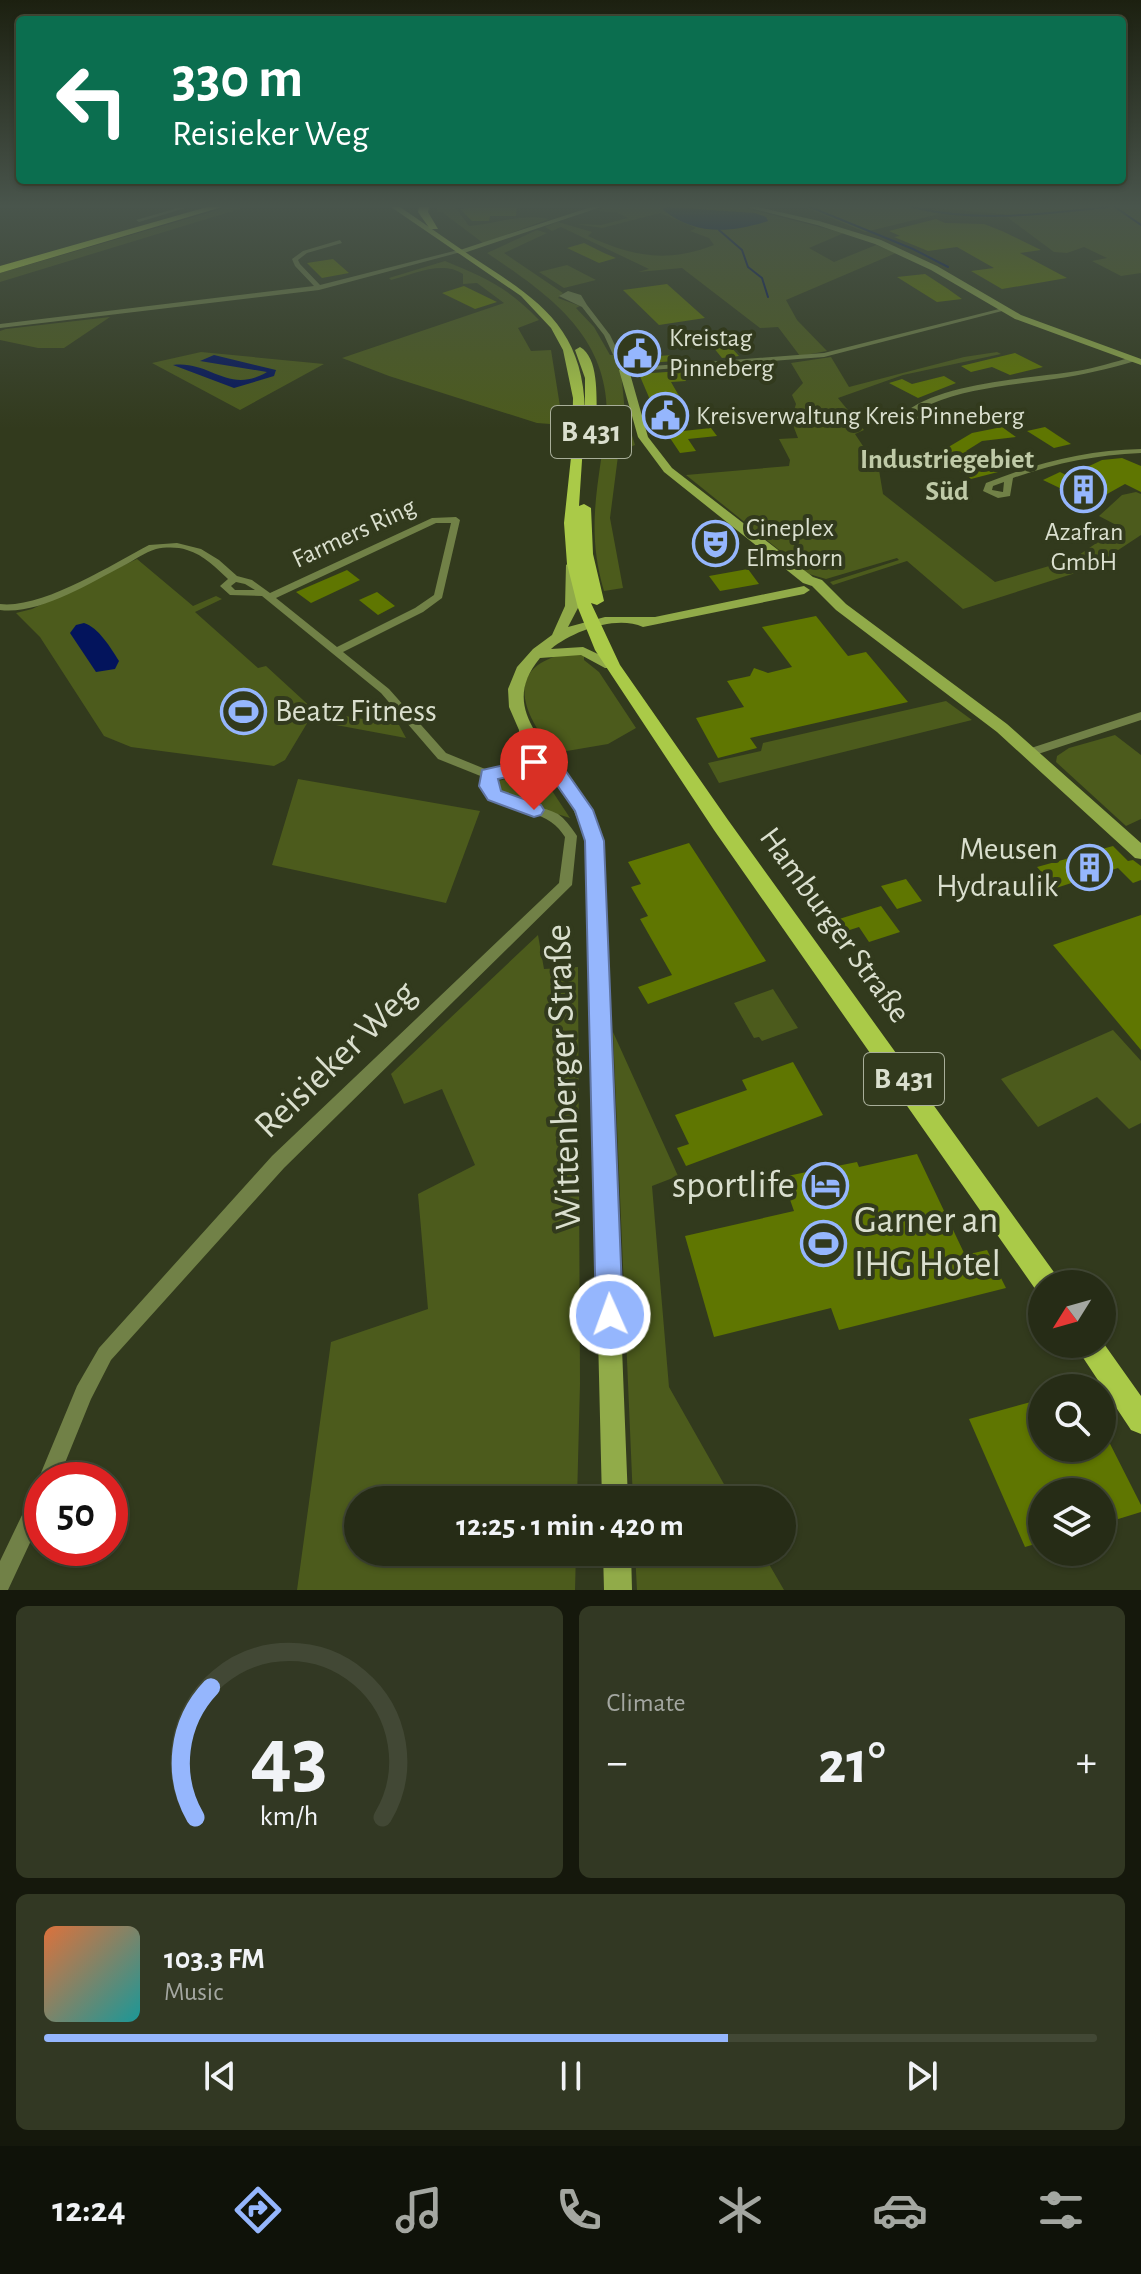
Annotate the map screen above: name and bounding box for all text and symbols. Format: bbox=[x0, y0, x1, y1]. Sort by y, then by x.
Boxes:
icon: left bbox=[40, 48, 144, 152]
text: 330 m bbox=[172, 51, 303, 107]
text: Reisieker Weg bbox=[172, 116, 369, 152]
place label: Kreistag Pinneberg bbox=[669, 325, 774, 381]
public building icon: Kreistag Pinneberg bbox=[614, 329, 662, 377]
public building icon: Kreisverwaltung Kreis Pinneberg bbox=[641, 392, 689, 440]
place label: Kreisverwaltung Kreis Pinneberg bbox=[696, 403, 1024, 429]
road number: B 431 bbox=[551, 406, 631, 458]
district label: Industriegebiet Süd bbox=[860, 446, 1035, 506]
building icon: Azafran GmbH bbox=[1060, 465, 1108, 513]
street label: Farmers Ring bbox=[288, 493, 420, 573]
place label: Cineplex Elmshorn bbox=[746, 515, 843, 571]
theatre icon: Cineplex Elmshorn bbox=[691, 519, 739, 567]
place label: Azafran GmbH bbox=[1045, 519, 1123, 575]
sports icon: Beatz Fitness bbox=[220, 687, 268, 735]
place label: Beatz Fitness bbox=[275, 695, 437, 727]
pin bbox=[500, 728, 568, 810]
icon: arrive bbox=[512, 740, 556, 784]
street label: Hamburger Straße bbox=[754, 821, 916, 1029]
place label: Meusen Hydraulik bbox=[936, 833, 1058, 902]
building icon: Meusen Hydraulik bbox=[1065, 843, 1113, 891]
street label: Wittenberger Straße bbox=[540, 923, 588, 1231]
street label: Reisieker Weg bbox=[248, 974, 424, 1146]
road number: B 431 bbox=[864, 1053, 944, 1105]
hotel icon: sportlife bbox=[802, 1162, 850, 1210]
place label: sportlife bbox=[672, 1167, 795, 1205]
place label: Garner an IHG Hotel bbox=[854, 1202, 1001, 1284]
sports icon: Garner an IHG Hotel bbox=[799, 1219, 847, 1267]
north arrow bbox=[1028, 1270, 1116, 1358]
map controls bbox=[1028, 1270, 1116, 1566]
position arrow bbox=[568, 1273, 652, 1357]
button: search bbox=[1028, 1374, 1116, 1462]
speed limit sign: 50 bbox=[24, 1462, 128, 1566]
button: layers bbox=[1028, 1478, 1116, 1566]
text: 12:25 · 1 min · 420 m bbox=[456, 1511, 684, 1541]
text: Climate bbox=[607, 1690, 685, 1716]
text: 43 bbox=[250, 1717, 328, 1801]
text: 21° bbox=[818, 1734, 885, 1794]
text: − bbox=[607, 1741, 628, 1785]
text: + bbox=[1076, 1741, 1097, 1785]
text: km/h bbox=[260, 1802, 319, 1831]
text: 103.3 FM bbox=[164, 1944, 265, 1974]
text: Music bbox=[164, 1979, 223, 2005]
icon: previous bbox=[198, 2054, 242, 2098]
icon: pause bbox=[549, 2054, 593, 2098]
icon: next bbox=[900, 2054, 944, 2098]
icon: directions bbox=[230, 2182, 286, 2238]
icon: music bbox=[391, 2182, 447, 2238]
icon: phone bbox=[551, 2182, 607, 2238]
icon: climate bbox=[712, 2182, 768, 2238]
icon: car bbox=[872, 2182, 928, 2238]
icon: filters bbox=[1033, 2182, 1089, 2238]
text: 12:24 bbox=[52, 2192, 126, 2228]

